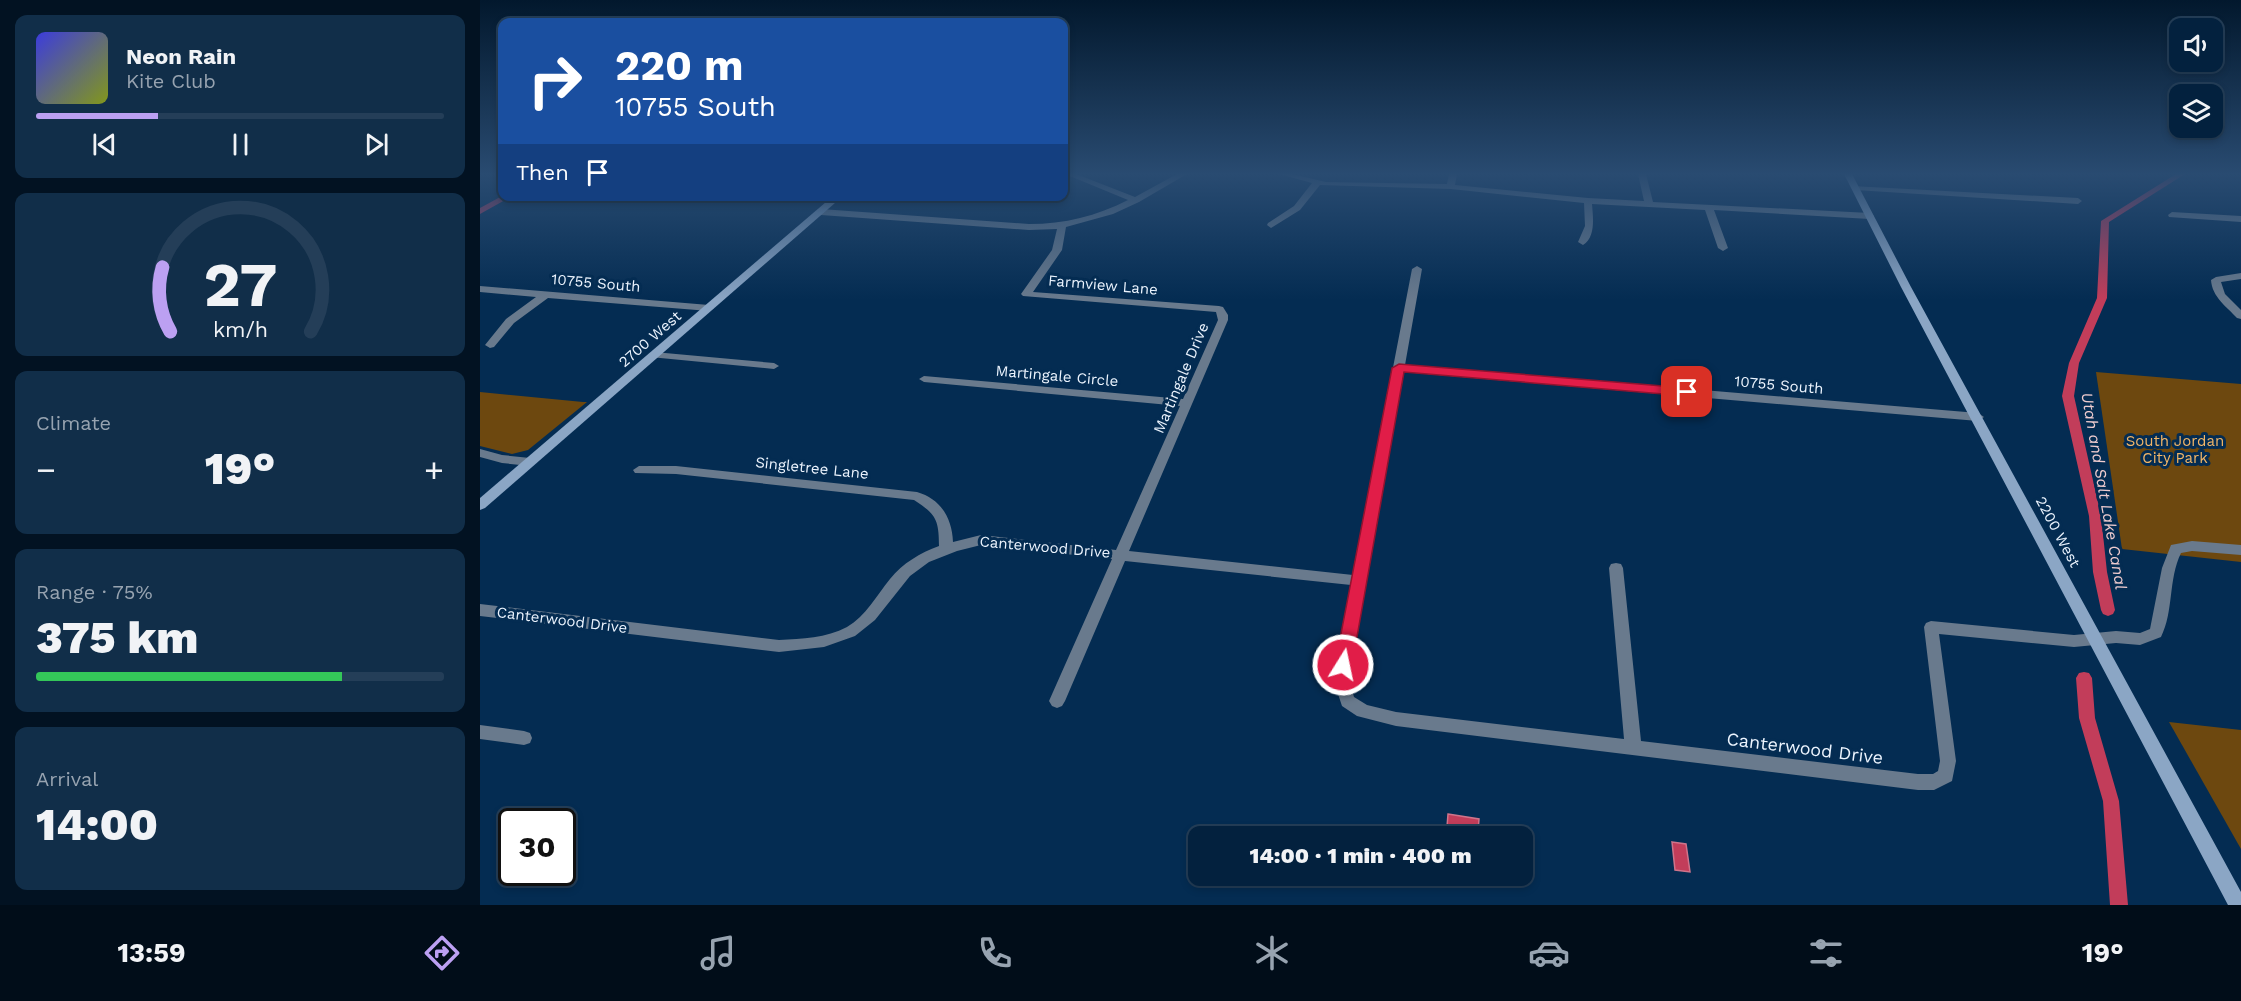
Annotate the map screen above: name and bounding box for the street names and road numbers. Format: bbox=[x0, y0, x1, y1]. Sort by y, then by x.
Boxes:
street label: 10755 South bbox=[551, 270, 641, 296]
street label: Farmview Lane bbox=[1047, 271, 1159, 299]
street label: 2700 West bbox=[615, 307, 685, 371]
street label: Martingale Drive bbox=[1150, 320, 1212, 436]
street label: Martingale Circle bbox=[995, 362, 1119, 390]
street label: 10755 South bbox=[1734, 372, 1824, 398]
street label: Singletree Lane bbox=[754, 453, 870, 483]
street label: 2200 West bbox=[2032, 493, 2085, 571]
street label: Canterwood Drive bbox=[979, 532, 1111, 562]
street label: Canterwood Drive bbox=[496, 603, 628, 637]
street label: Canterwood Drive bbox=[1726, 728, 1884, 768]

